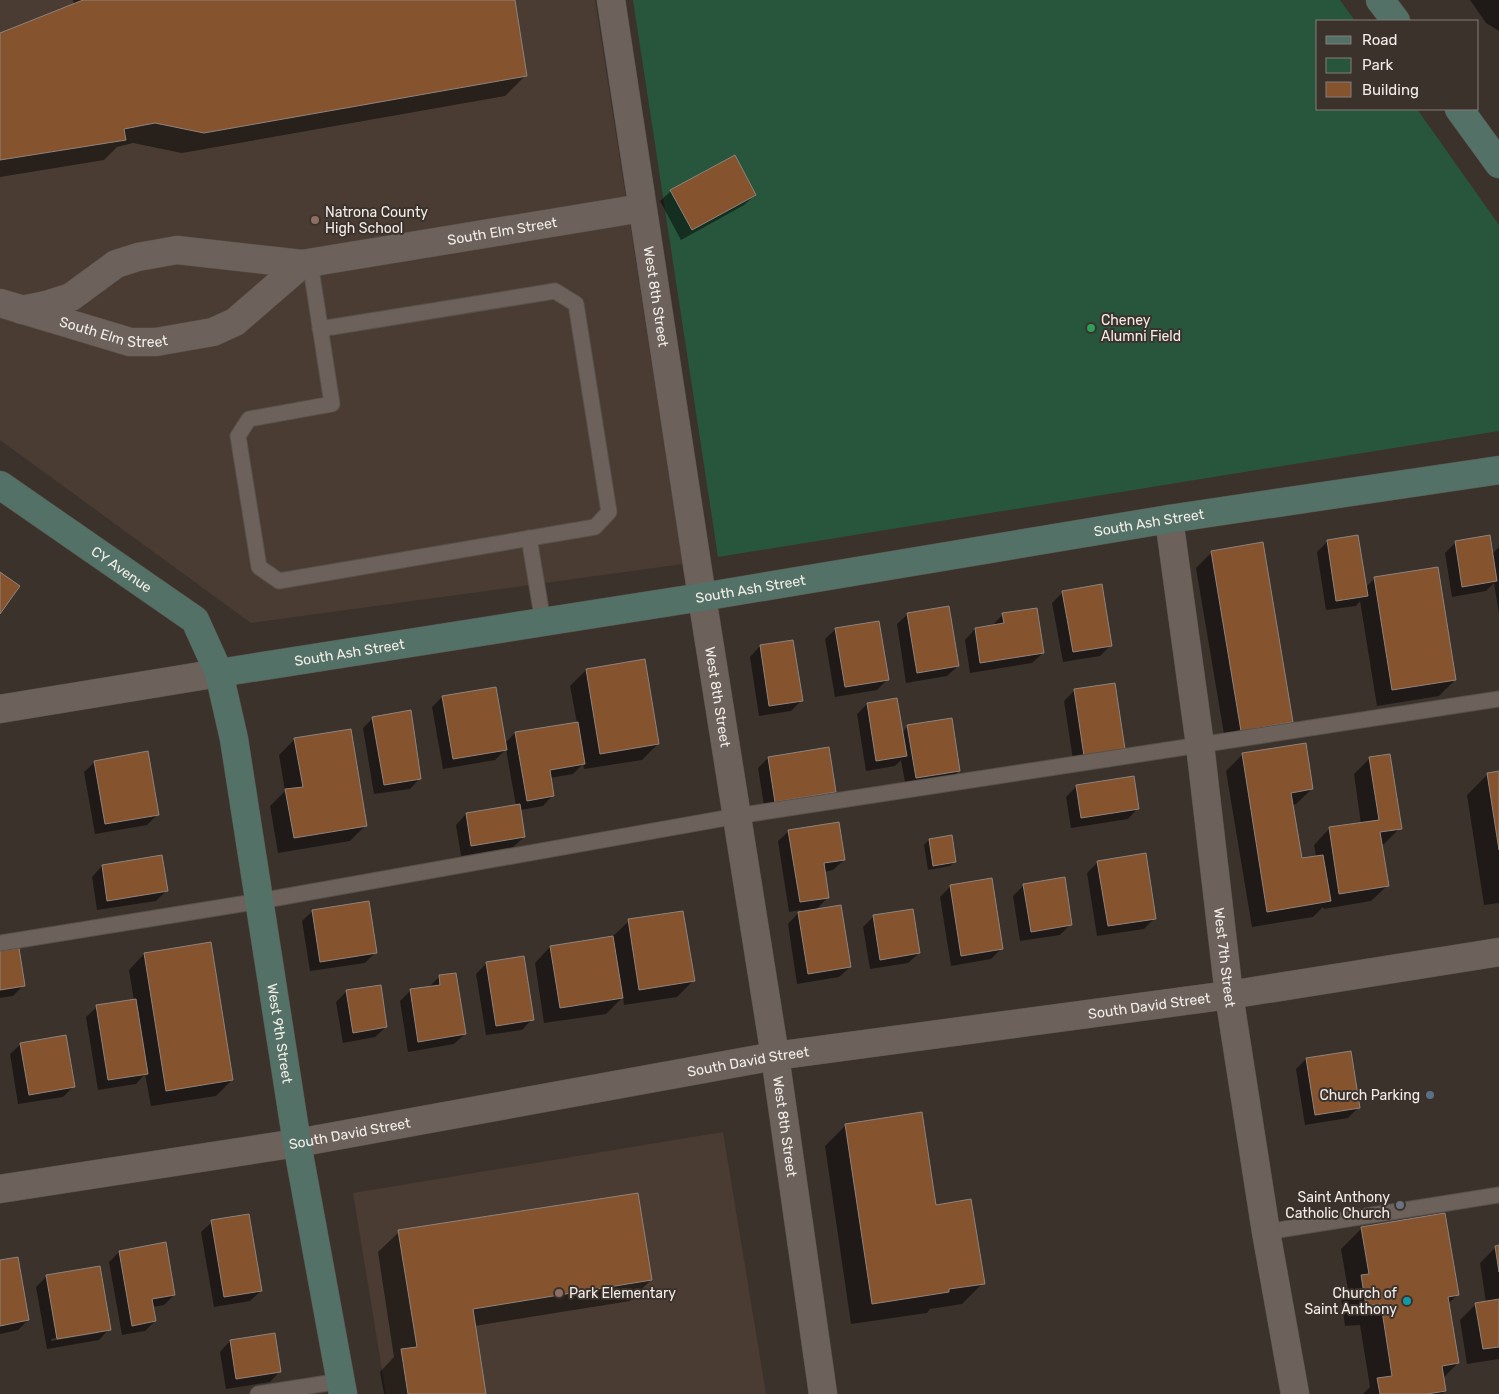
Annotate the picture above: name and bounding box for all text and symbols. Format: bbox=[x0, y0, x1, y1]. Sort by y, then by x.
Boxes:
legend bbox=[1316, 20, 1479, 110]
text: Road bbox=[1362, 31, 1398, 49]
text: Park bbox=[1362, 56, 1393, 74]
text: Building bbox=[1362, 81, 1419, 99]
place label: Natrona County High School bbox=[325, 204, 428, 237]
marker: Natrona County High School bbox=[309, 214, 321, 226]
street label: South Elm Street bbox=[446, 214, 559, 249]
street label: West 8th Street bbox=[640, 245, 672, 349]
place label: Cheney Alumni Field bbox=[1101, 312, 1181, 345]
street label: South Elm Street bbox=[57, 313, 170, 351]
marker: Cheney Alumni Field bbox=[1085, 322, 1097, 334]
street label: South Ash Street bbox=[1093, 506, 1206, 540]
street label: CY Avenue bbox=[88, 543, 155, 597]
street label: South Ash Street bbox=[694, 572, 807, 607]
street label: South Ash Street bbox=[293, 636, 406, 670]
street label: West 8th Street bbox=[701, 645, 734, 749]
street label: West 7th Street bbox=[1210, 907, 1239, 1009]
street label: West 9th Street bbox=[263, 982, 296, 1085]
street label: South David Street bbox=[1087, 990, 1212, 1023]
street label: South David Street bbox=[686, 1043, 811, 1081]
street label: West 8th Street bbox=[769, 1075, 800, 1179]
place label: Church Parking bbox=[1320, 1087, 1420, 1104]
marker: Church Parking bbox=[1424, 1089, 1436, 1101]
street label: South David Street bbox=[288, 1114, 412, 1153]
place label: Saint Anthony Catholic Church bbox=[1285, 1189, 1390, 1222]
marker: Saint Anthony Catholic Church bbox=[1394, 1199, 1406, 1211]
place label: Park Elementary bbox=[569, 1285, 676, 1302]
place label: Church of Saint Anthony bbox=[1304, 1285, 1398, 1318]
marker: Park Elementary bbox=[553, 1287, 565, 1299]
marker: Church of Saint Anthony bbox=[1401, 1295, 1413, 1307]

